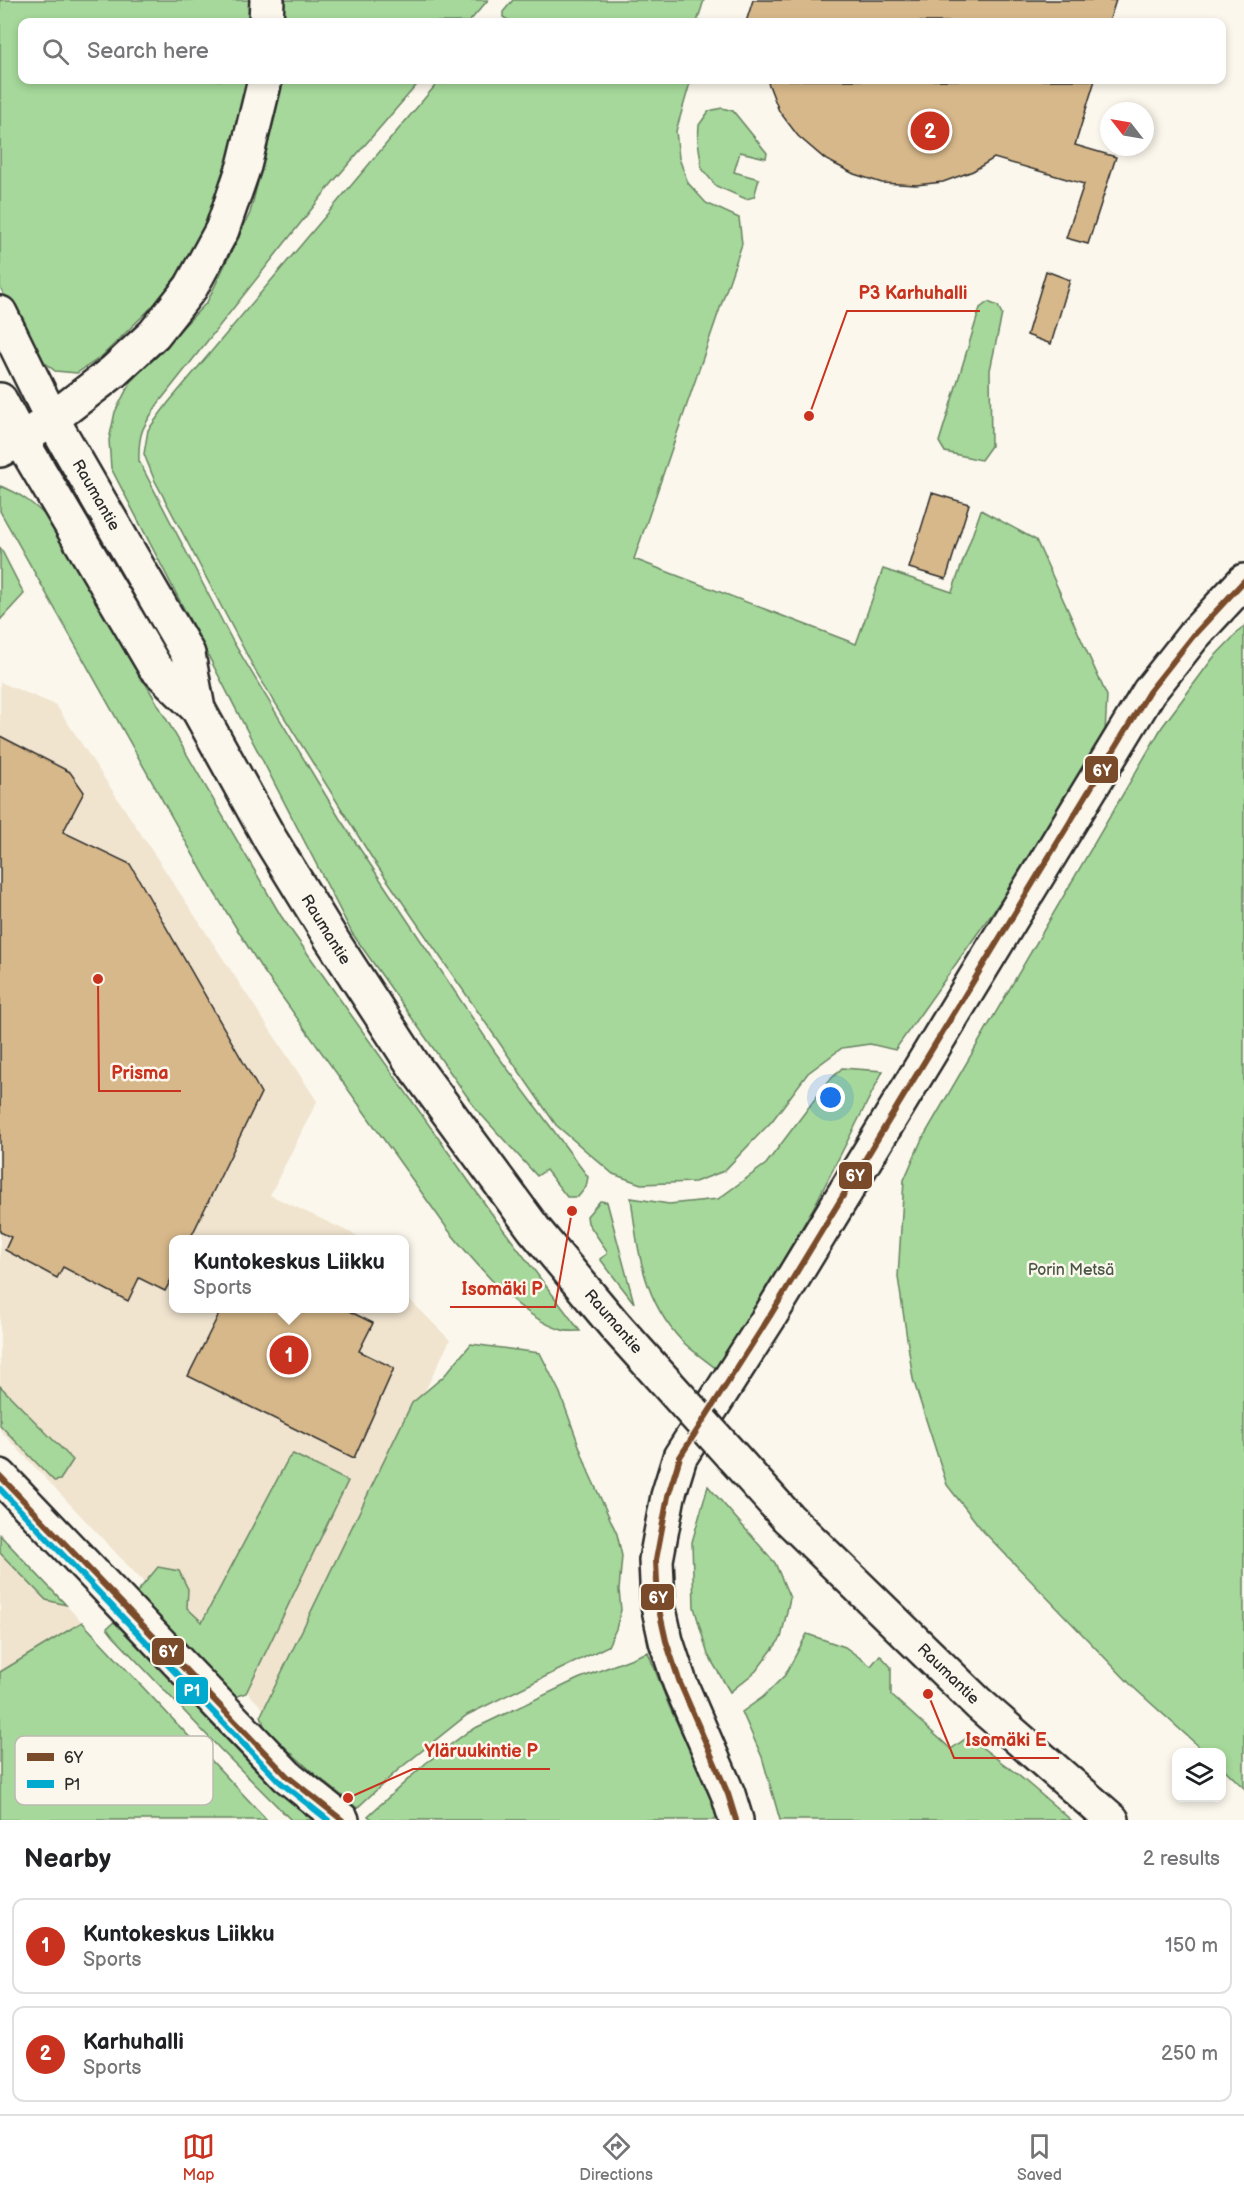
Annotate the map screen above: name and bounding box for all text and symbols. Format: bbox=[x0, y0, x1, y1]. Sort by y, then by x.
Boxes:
search box bbox=[18, 18, 1226, 84]
icon: search bbox=[39, 35, 72, 68]
text: Search here bbox=[87, 38, 209, 65]
north arrow bbox=[1100, 102, 1154, 156]
pin: 2 bbox=[910, 108, 950, 154]
callout: P3 Karhuhalli bbox=[847, 275, 980, 311]
text: P3 Karhuhalli bbox=[858, 283, 968, 304]
street label: Raumantie bbox=[68, 456, 124, 534]
line badge: 6Y bbox=[1084, 755, 1119, 784]
text: 6Y bbox=[1092, 762, 1112, 781]
street label: Raumantie bbox=[297, 891, 355, 969]
callout: Prisma bbox=[99, 1055, 181, 1091]
text: Prisma bbox=[111, 1063, 169, 1084]
your location bbox=[816, 1083, 845, 1112]
line badge: 6Y bbox=[838, 1161, 873, 1190]
text: 6Y bbox=[845, 1167, 865, 1186]
popup bbox=[169, 1235, 409, 1313]
text: Kuntokeskus Liikku bbox=[193, 1249, 385, 1276]
park label: Porin Metsä bbox=[1028, 1261, 1114, 1280]
callout: Isomäki P bbox=[450, 1271, 555, 1307]
text: Sports bbox=[193, 1276, 252, 1300]
text: Isomäki P bbox=[462, 1279, 543, 1300]
street label: Raumantie bbox=[580, 1286, 646, 1358]
pin: 1 bbox=[270, 1332, 308, 1378]
line badge: 6Y bbox=[640, 1583, 675, 1611]
text: 6Y bbox=[648, 1589, 668, 1608]
line badge: 6Y bbox=[151, 1637, 185, 1666]
street label: Raumantie bbox=[913, 1640, 983, 1709]
text: 6Y bbox=[158, 1643, 178, 1662]
line badge: P1 bbox=[175, 1676, 209, 1705]
text: P1 bbox=[184, 1682, 200, 1701]
callout: Isomäki E bbox=[954, 1722, 1059, 1758]
text: Isomäki E bbox=[965, 1730, 1047, 1751]
callout: Yläruukintie P bbox=[413, 1733, 550, 1769]
legend bbox=[15, 1736, 213, 1805]
text: Yläruukintie P bbox=[424, 1741, 539, 1762]
map controls bbox=[1172, 1748, 1226, 1802]
button: layers bbox=[1172, 1748, 1226, 1802]
text: 6Y bbox=[64, 1749, 84, 1768]
text: P1 bbox=[64, 1776, 80, 1795]
text: Nearby bbox=[24, 1844, 111, 1875]
text: 2 results bbox=[1143, 1847, 1220, 1871]
text: Kuntokeskus Liikku bbox=[83, 1921, 275, 1948]
text: 1 bbox=[41, 1934, 50, 1958]
text: 150 m bbox=[1165, 1934, 1218, 1958]
text: Sports bbox=[83, 1948, 141, 1972]
text: Karhuhalli bbox=[83, 2029, 184, 2056]
text: 2 bbox=[40, 2042, 51, 2066]
text: 250 m bbox=[1161, 2042, 1218, 2066]
text: Sports bbox=[83, 2056, 141, 2080]
tab: Map bbox=[182, 2130, 215, 2185]
tab: Directions bbox=[579, 2130, 653, 2185]
tab: Saved bbox=[1017, 2130, 1062, 2185]

